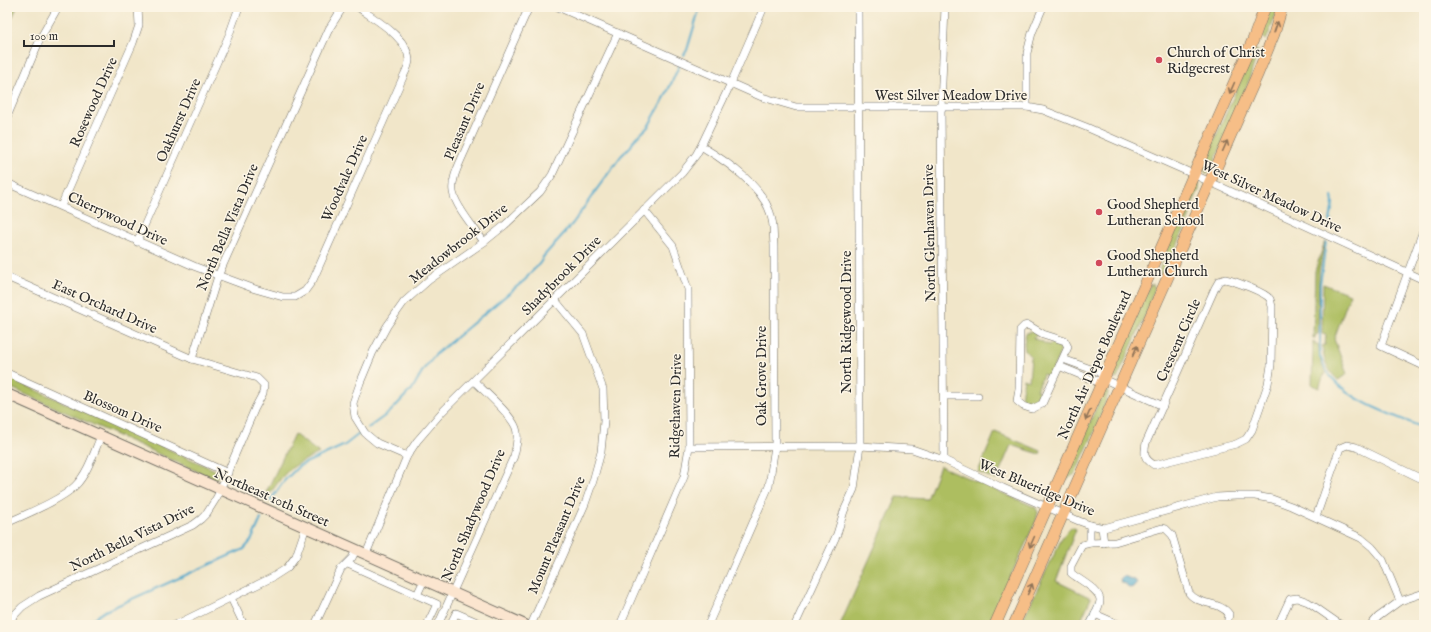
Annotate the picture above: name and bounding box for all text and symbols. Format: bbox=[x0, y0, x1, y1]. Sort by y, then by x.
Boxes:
one-way arrow bbox=[1273, 20, 1280, 33]
scale bar bbox=[24, 22, 114, 48]
text: 100 m bbox=[30, 29, 58, 44]
place label: Church of Christ Ridgecrest bbox=[1167, 44, 1265, 78]
street label: Rosewood Drive bbox=[66, 54, 122, 150]
marker: Church of Christ Ridgecrest bbox=[1154, 55, 1164, 65]
street label: Oakhurst Drive bbox=[152, 75, 206, 165]
street label: Pleasant Drive bbox=[440, 79, 490, 163]
one-way arrow bbox=[1228, 82, 1235, 94]
street label: West Silver Meadow Drive bbox=[875, 87, 1028, 105]
street label: Woodvale Drive bbox=[318, 132, 372, 225]
one-way arrow bbox=[1222, 140, 1229, 152]
street label: West Silver Meadow Drive bbox=[1199, 157, 1345, 238]
street label: North Bella Vista Drive bbox=[193, 161, 263, 294]
street label: North Glenhaven Drive bbox=[920, 164, 940, 302]
street label: Cherrywood Drive bbox=[65, 188, 171, 250]
place label: Good Shepherd Lutheran School bbox=[1107, 196, 1204, 230]
street label: Meadowbrook Drive bbox=[406, 199, 512, 288]
marker: Good Shepherd Lutheran School bbox=[1094, 207, 1104, 217]
street label: Shadybrook Drive bbox=[518, 232, 606, 319]
place label: Good Shepherd Lutheran Church bbox=[1107, 247, 1208, 281]
street label: North Ridgewood Drive bbox=[838, 250, 856, 393]
marker: Good Shepherd Lutheran Church bbox=[1094, 258, 1104, 268]
street label: East Orchard Drive bbox=[49, 276, 160, 338]
street label: North Air Depot Boulevard bbox=[1054, 288, 1136, 443]
street label: Crescent Circle bbox=[1153, 295, 1206, 385]
street label: Oak Grove Drive bbox=[753, 325, 771, 426]
one-way arrow bbox=[1132, 345, 1139, 357]
street label: Ridgehaven Drive bbox=[666, 353, 686, 459]
street label: Blossom Drive bbox=[80, 387, 165, 438]
one-way arrow bbox=[1084, 409, 1091, 421]
street label: North Shadywood Drive bbox=[438, 446, 510, 584]
street label: West Blueridge Drive bbox=[976, 455, 1098, 521]
street label: Northeast 10th Street bbox=[211, 464, 332, 531]
street label: Mount Pleasant Drive bbox=[524, 473, 590, 597]
street label: North Bella Vista Drive bbox=[67, 500, 198, 576]
one-way arrow bbox=[1028, 536, 1035, 548]
one-way arrow bbox=[1027, 584, 1034, 596]

